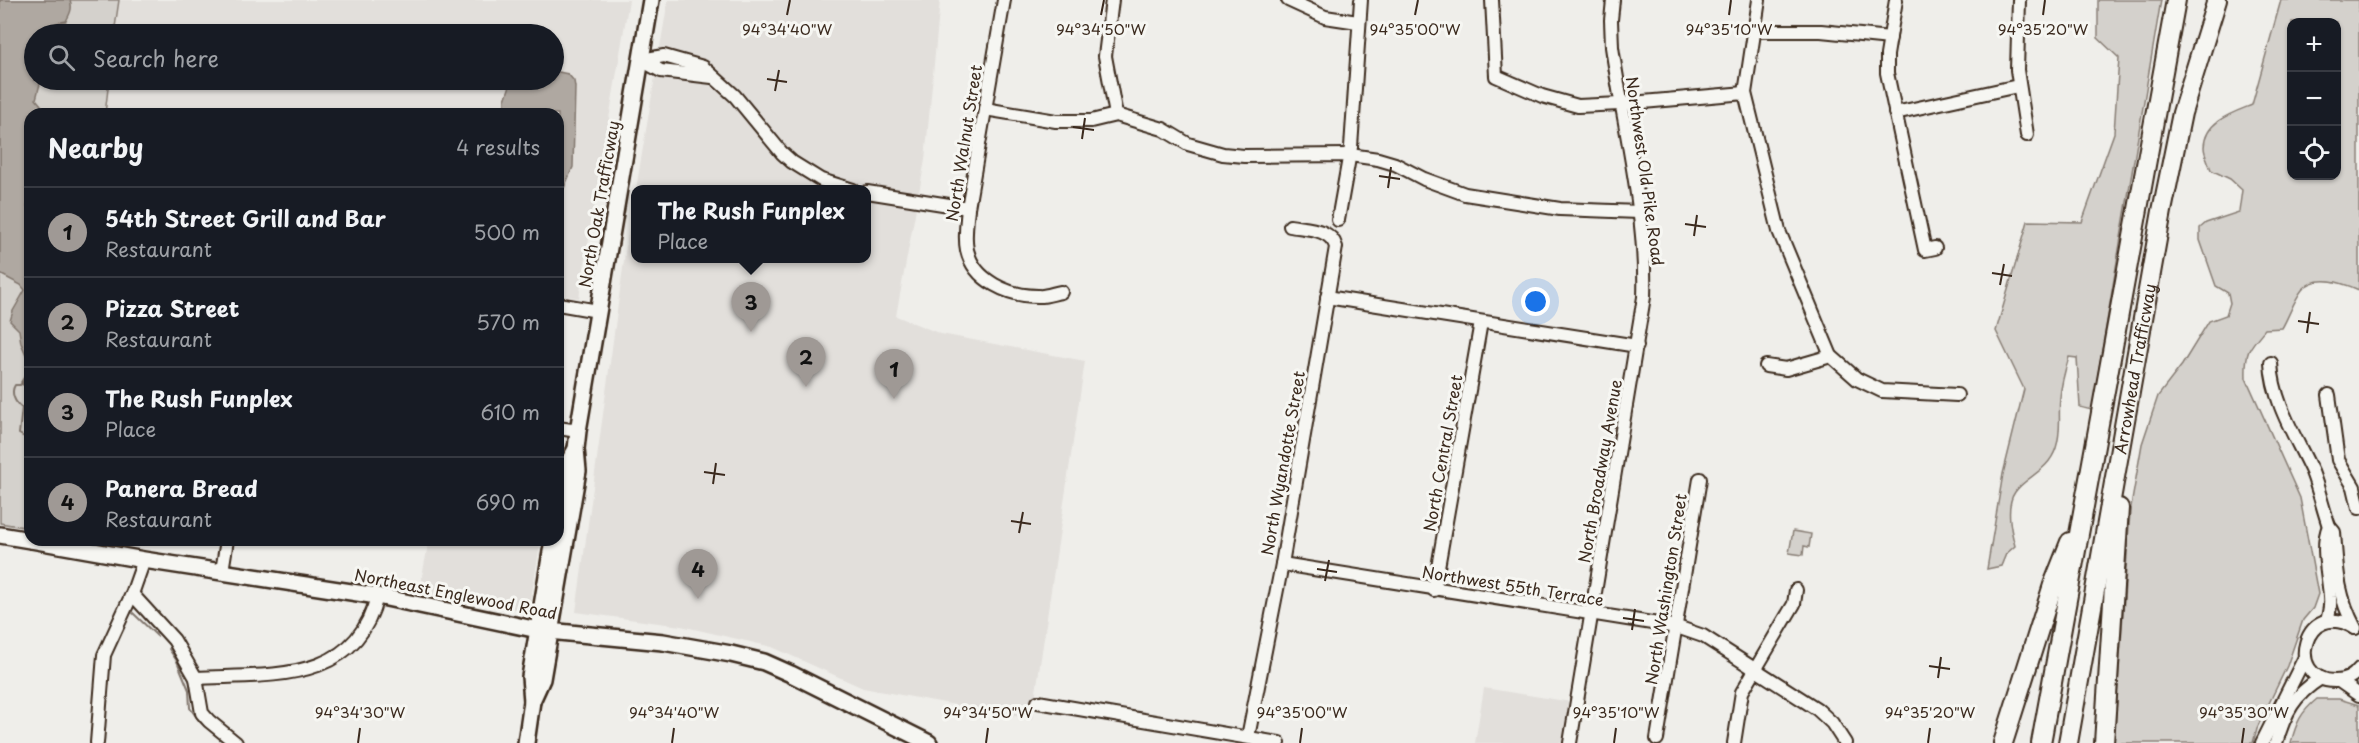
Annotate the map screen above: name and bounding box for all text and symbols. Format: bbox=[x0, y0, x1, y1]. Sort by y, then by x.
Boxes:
text: 94°34'40"W bbox=[742, 17, 833, 40]
text: 94°34'50"W bbox=[1056, 17, 1147, 40]
text: 94°35'00"W bbox=[1370, 17, 1461, 40]
text: 94°35'10"W bbox=[1686, 17, 1773, 40]
text: 94°35'20"W bbox=[1998, 17, 2089, 40]
map controls bbox=[2287, 18, 2341, 180]
button: + bbox=[2287, 18, 2341, 72]
search box bbox=[24, 24, 564, 90]
icon: search bbox=[45, 41, 78, 74]
text: Search here bbox=[93, 41, 219, 74]
street label: North Walnut Street bbox=[939, 62, 987, 223]
button: − bbox=[2287, 72, 2341, 126]
street label: Northwest Old Pike Road bbox=[1621, 75, 1671, 267]
street label: North Oak Trafficway bbox=[572, 119, 624, 289]
button: locate bbox=[2287, 126, 2341, 180]
text: Nearby bbox=[48, 128, 143, 167]
text: 4 results bbox=[456, 132, 540, 162]
popup bbox=[631, 185, 871, 263]
text: The Rush Funplex bbox=[657, 193, 845, 226]
text: 54th Street Grill and Bar bbox=[105, 201, 386, 234]
text: 1 bbox=[63, 217, 72, 247]
text: 500 m bbox=[473, 217, 540, 247]
text: Place bbox=[657, 226, 708, 256]
text: Restaurant bbox=[105, 234, 212, 264]
pin: 3 bbox=[732, 282, 771, 332]
street label: Arrowhead Trafficway bbox=[2107, 282, 2161, 456]
your location bbox=[1521, 287, 1550, 316]
text: Pizza Street bbox=[105, 291, 239, 324]
text: 2 bbox=[60, 307, 75, 337]
text: 570 m bbox=[476, 307, 540, 337]
text: Restaurant bbox=[105, 324, 212, 354]
pin: 2 bbox=[786, 338, 826, 387]
pin: 1 bbox=[874, 350, 914, 399]
street label: North Wyandotte Street bbox=[1254, 368, 1310, 557]
street label: North Central Street bbox=[1416, 372, 1468, 533]
street label: North Broadway Avenue bbox=[1571, 377, 1627, 565]
text: The Rush Funplex bbox=[105, 381, 293, 414]
text: 3 bbox=[61, 397, 74, 427]
text: 610 m bbox=[480, 397, 540, 427]
text: Place bbox=[105, 414, 156, 444]
text: Panera Bread bbox=[105, 471, 258, 504]
text: 4 bbox=[61, 487, 74, 517]
text: 690 m bbox=[476, 487, 540, 517]
street label: North Washington Street bbox=[1638, 491, 1692, 686]
text: Restaurant bbox=[105, 504, 212, 534]
pin: 4 bbox=[678, 550, 718, 599]
street label: Northwest 55th Terrace bbox=[1420, 559, 1606, 611]
street label: Northeast Englewood Road bbox=[353, 562, 559, 624]
text: 94°34'30"W bbox=[315, 700, 406, 723]
text: 94°34'40"W bbox=[629, 700, 720, 723]
text: 94°34'50"W bbox=[943, 700, 1034, 723]
text: 94°35'00"W bbox=[1257, 700, 1348, 723]
text: 94°35'10"W bbox=[1573, 700, 1660, 723]
text: 94°35'20"W bbox=[1885, 700, 1976, 723]
text: 94°35'30"W bbox=[2199, 700, 2290, 723]

